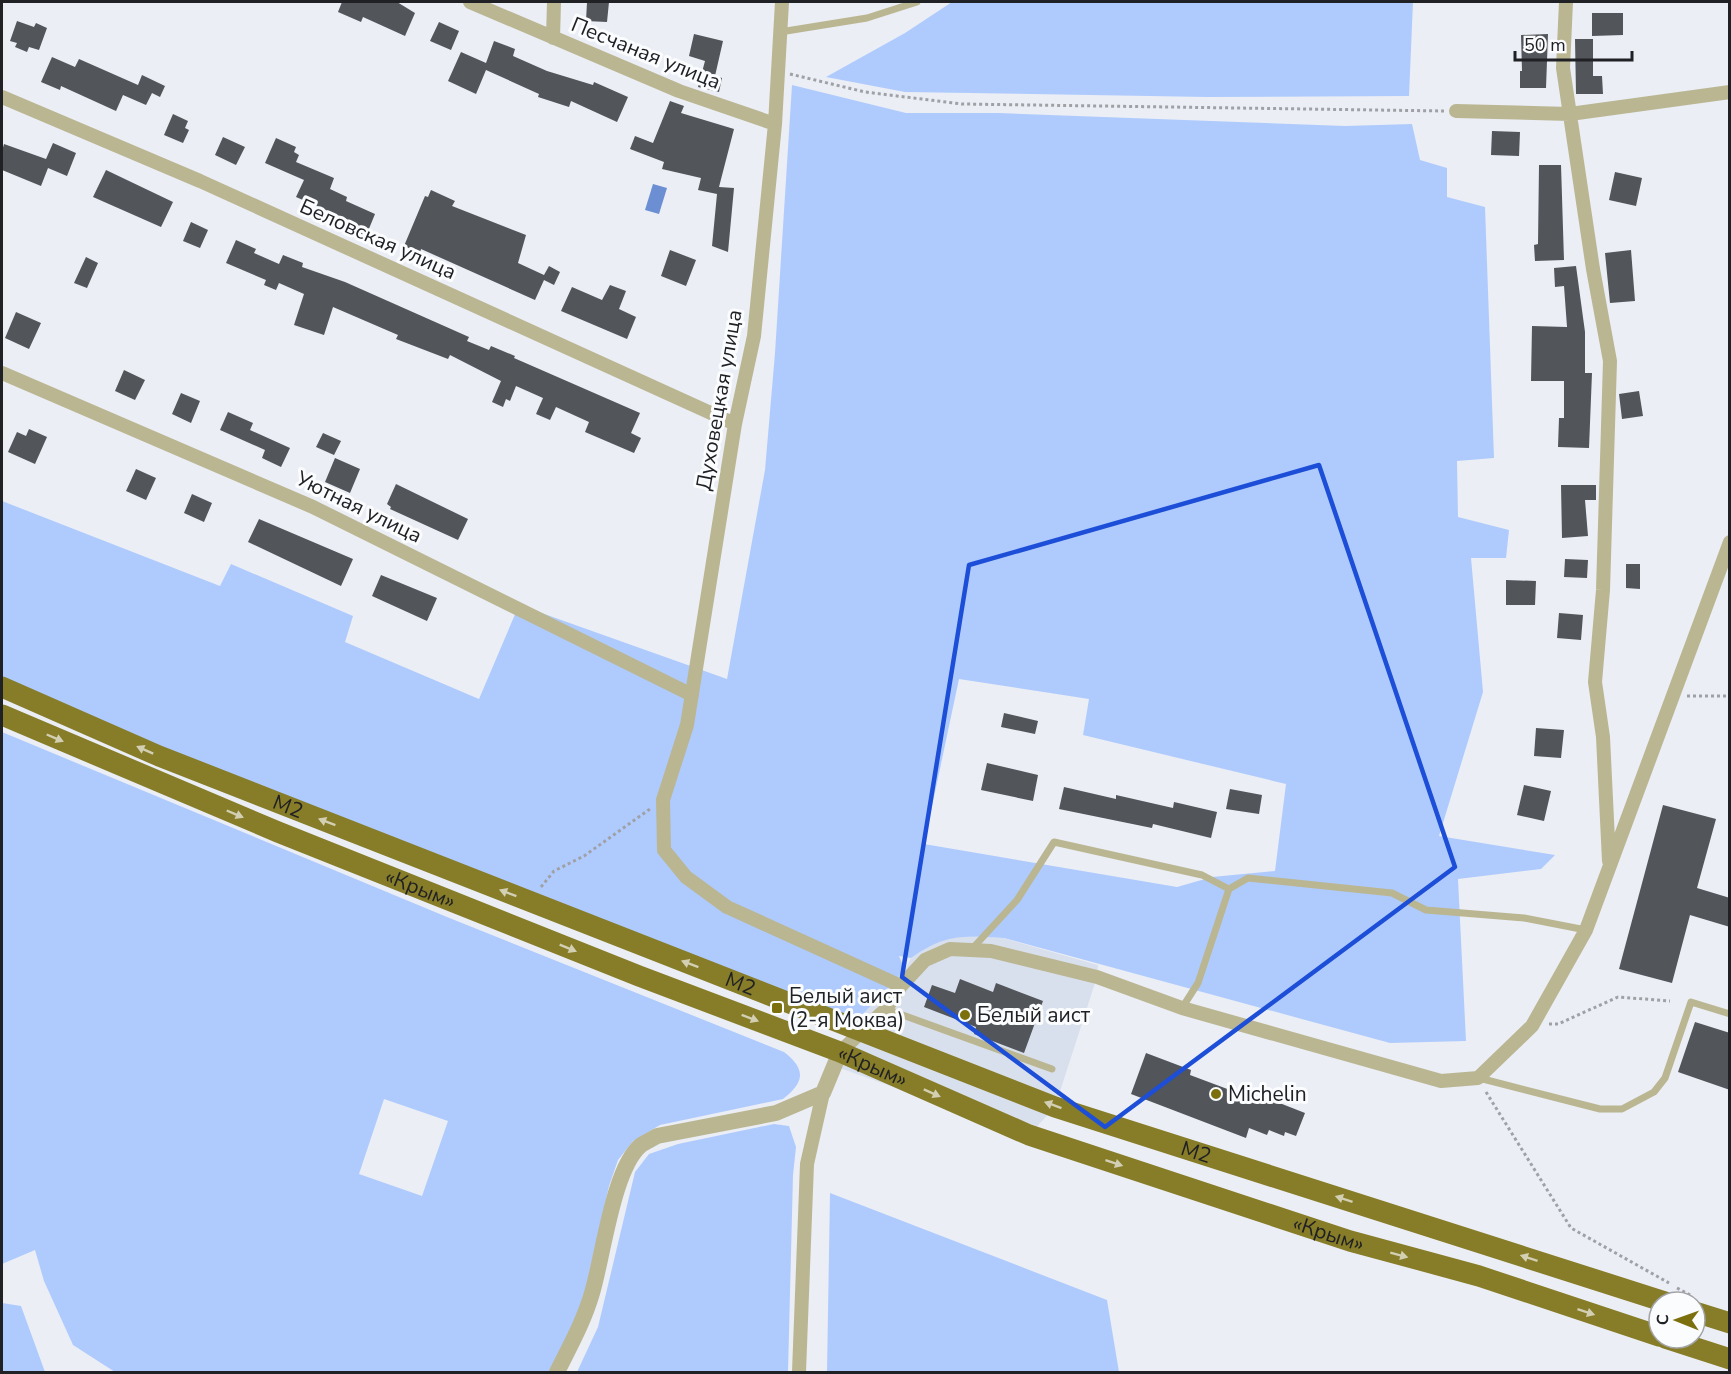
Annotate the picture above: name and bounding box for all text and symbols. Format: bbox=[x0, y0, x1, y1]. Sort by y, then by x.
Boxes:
street label: Песчаная улица bbox=[567, 10, 725, 96]
scale bar bbox=[1515, 24, 1632, 62]
text: 50 m bbox=[1524, 33, 1566, 57]
street label: Беловская улица bbox=[295, 192, 461, 286]
street label: Духовецкая улица bbox=[689, 308, 749, 492]
street label: Уютная улица bbox=[290, 464, 427, 550]
one-way arrow bbox=[47, 733, 65, 743]
one-way arrow bbox=[136, 745, 154, 755]
street label: М2 bbox=[269, 788, 307, 825]
one-way arrow bbox=[226, 810, 244, 819]
one-way arrow bbox=[317, 816, 335, 826]
street label: «Крым» bbox=[381, 862, 460, 915]
one-way arrow bbox=[499, 887, 517, 897]
one-way arrow bbox=[559, 944, 577, 953]
one-way arrow bbox=[681, 958, 699, 968]
street label: М2 bbox=[721, 965, 760, 1002]
place label: Белый аист (2-я Моква) bbox=[789, 982, 904, 1034]
marker: Белый аист (2-я Моква) bbox=[770, 1001, 784, 1015]
place label: Белый аист bbox=[977, 1001, 1091, 1029]
marker: Белый аист bbox=[958, 1008, 972, 1022]
one-way arrow bbox=[741, 1014, 759, 1024]
street label: «Крым» bbox=[833, 1039, 912, 1094]
place label: Michelin bbox=[1228, 1080, 1307, 1108]
marker: Michelin bbox=[1209, 1087, 1223, 1101]
one-way arrow bbox=[923, 1088, 941, 1098]
one-way arrow bbox=[1044, 1100, 1062, 1110]
street label: М2 bbox=[1177, 1134, 1215, 1170]
one-way arrow bbox=[1105, 1159, 1123, 1168]
one-way arrow bbox=[1335, 1194, 1353, 1203]
street label: «Крым» bbox=[1289, 1209, 1367, 1258]
one-way arrow bbox=[1390, 1250, 1408, 1260]
one-way arrow bbox=[1520, 1253, 1538, 1263]
north arrow bbox=[1647, 1290, 1707, 1350]
one-way arrow bbox=[1577, 1307, 1595, 1317]
text: С bbox=[1652, 1314, 1674, 1325]

